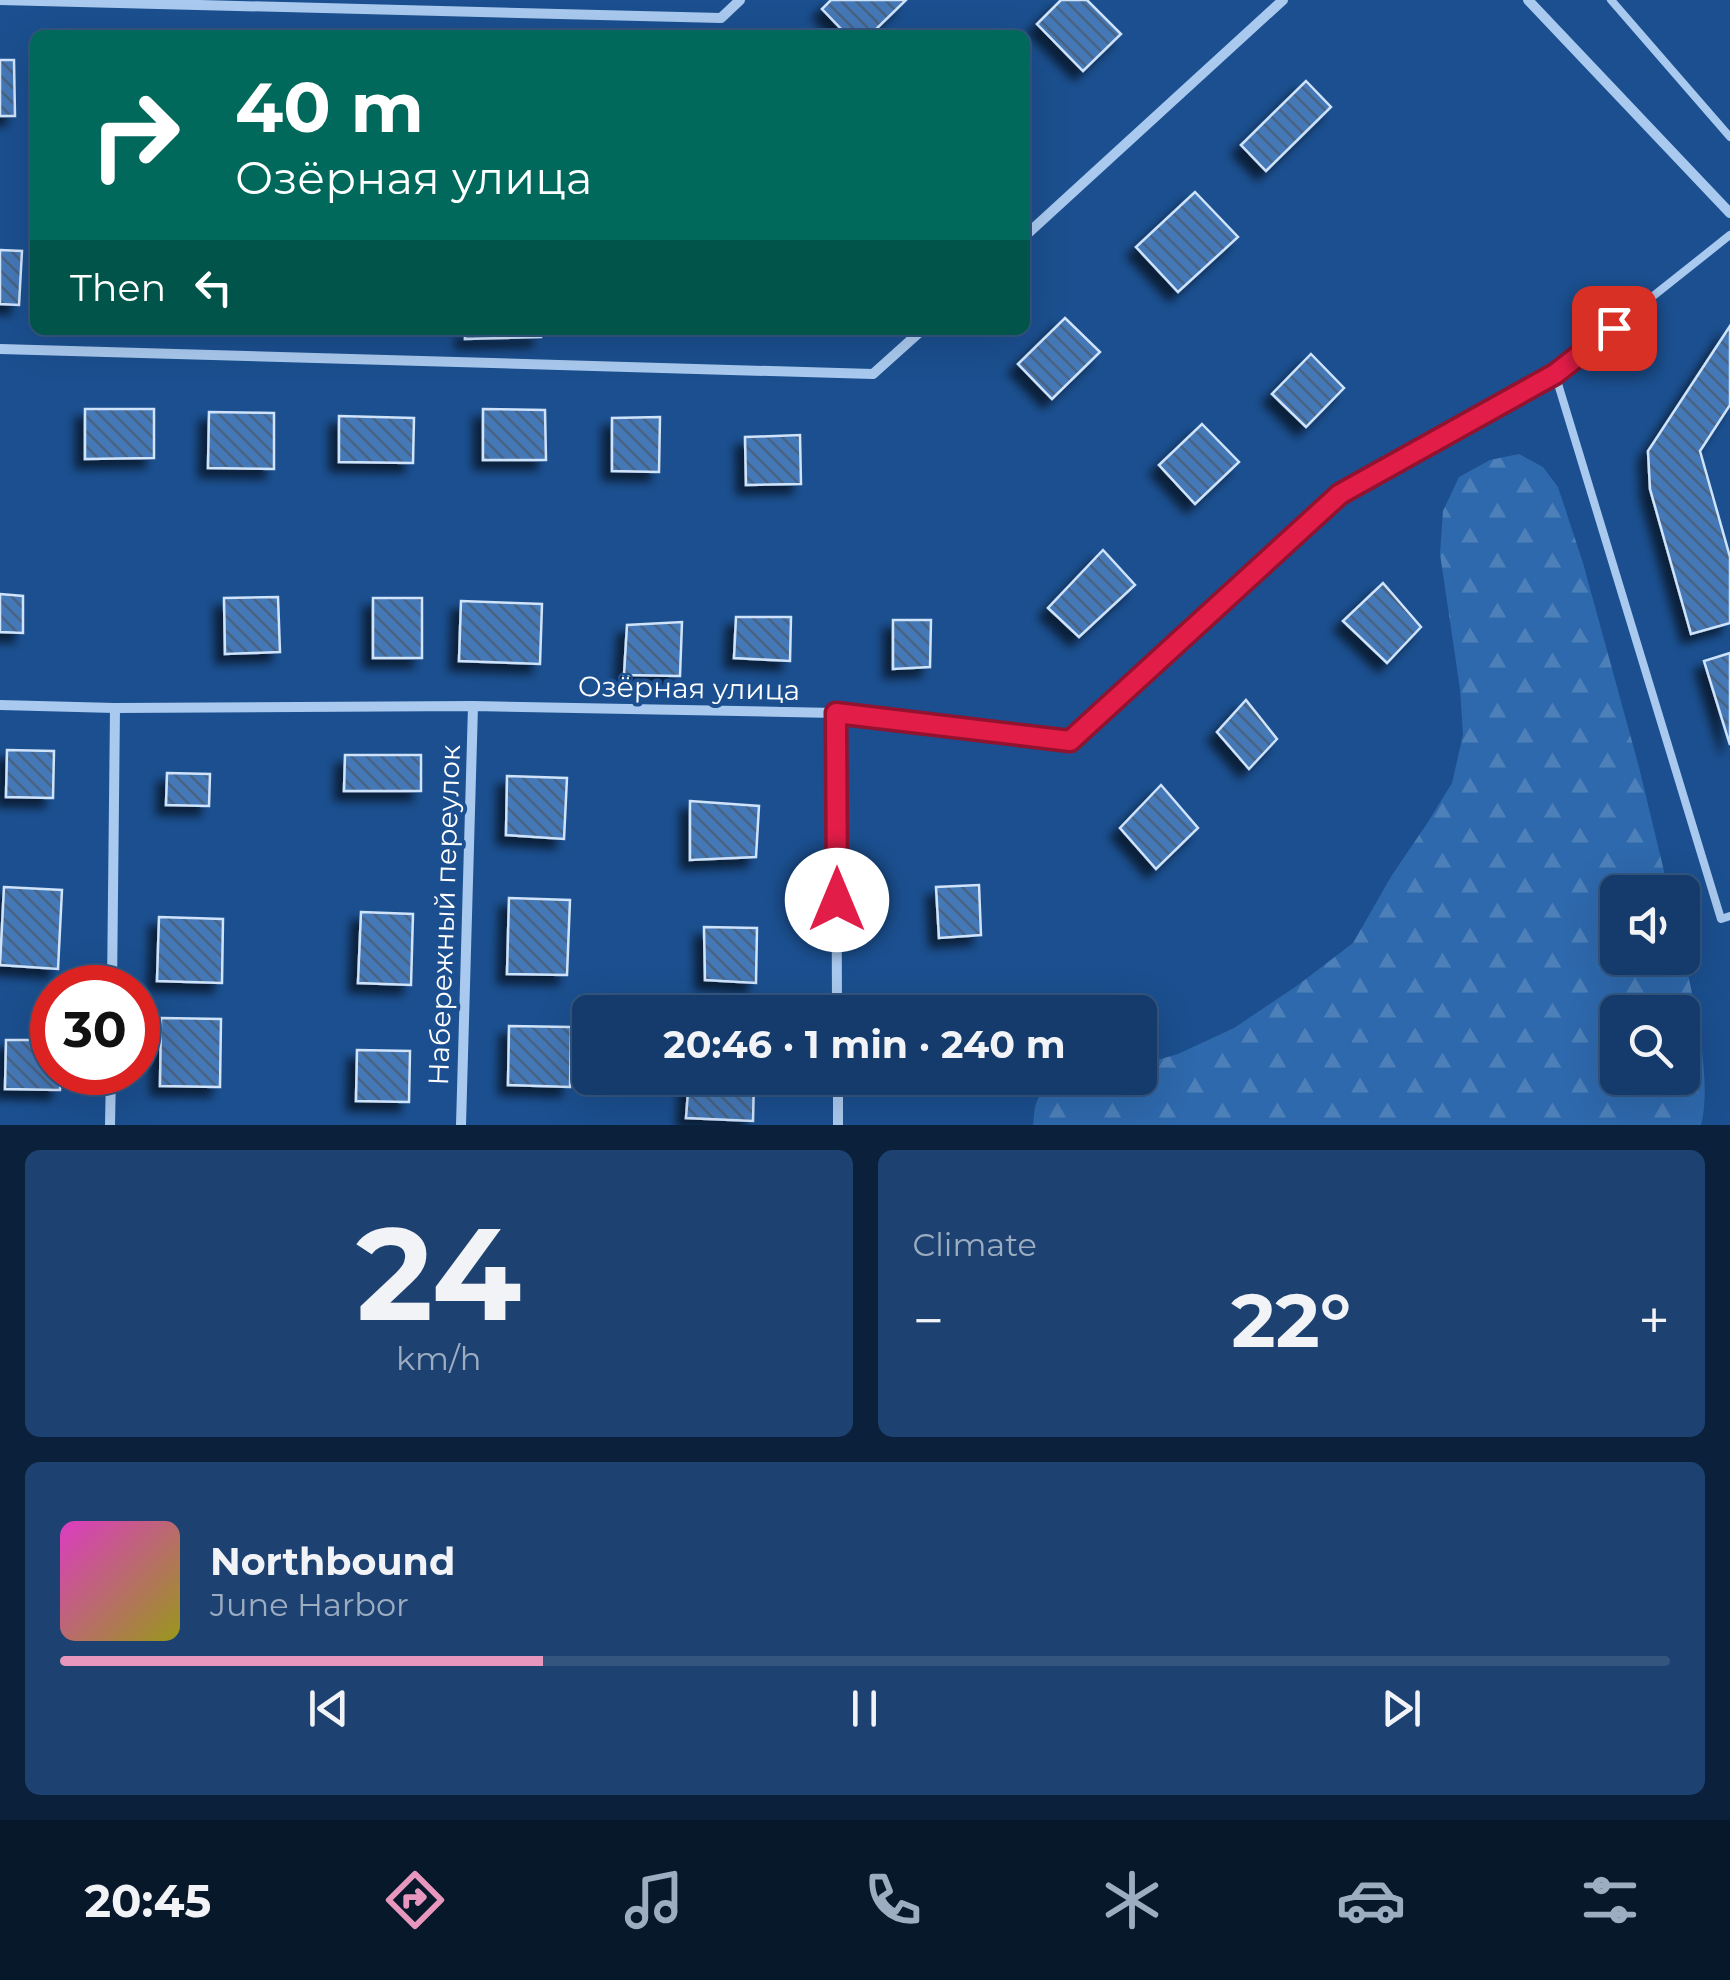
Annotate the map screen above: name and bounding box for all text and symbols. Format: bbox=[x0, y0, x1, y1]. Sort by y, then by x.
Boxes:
text: 40 m bbox=[235, 64, 424, 150]
icon: right bbox=[70, 70, 200, 200]
text: Озёрная улица bbox=[235, 150, 592, 205]
icon: left bbox=[186, 260, 241, 315]
text: Then bbox=[70, 264, 166, 311]
pin bbox=[1572, 286, 1657, 371]
icon: arrive bbox=[1587, 301, 1642, 356]
street label: Озёрная улица bbox=[578, 669, 800, 707]
street label: Набережный переулок bbox=[421, 744, 467, 1086]
position arrow bbox=[785, 848, 889, 952]
map controls bbox=[1600, 875, 1700, 1095]
button: sound bbox=[1600, 875, 1700, 975]
speed limit sign: 30 bbox=[30, 965, 160, 1095]
button: search bbox=[1600, 995, 1700, 1095]
text: 20:46 · 1 min · 240 m bbox=[663, 1021, 1066, 1068]
text: 24 bbox=[356, 1194, 521, 1353]
text: Climate bbox=[913, 1225, 1037, 1264]
text: 22° bbox=[1231, 1274, 1351, 1366]
text: − bbox=[913, 1287, 944, 1354]
text: + bbox=[1638, 1287, 1670, 1354]
text: km/h bbox=[396, 1339, 481, 1378]
text: Northbound bbox=[210, 1538, 455, 1585]
text: June Harbor bbox=[210, 1585, 409, 1624]
icon: previous bbox=[301, 1681, 356, 1736]
icon: pause bbox=[837, 1681, 892, 1736]
icon: next bbox=[1374, 1681, 1429, 1736]
icon: directions bbox=[380, 1865, 450, 1935]
icon: music bbox=[619, 1865, 689, 1935]
icon: phone bbox=[858, 1865, 928, 1935]
icon: climate bbox=[1097, 1865, 1167, 1935]
icon: car bbox=[1336, 1865, 1406, 1935]
icon: filters bbox=[1575, 1865, 1645, 1935]
text: 20:45 bbox=[85, 1873, 211, 1928]

